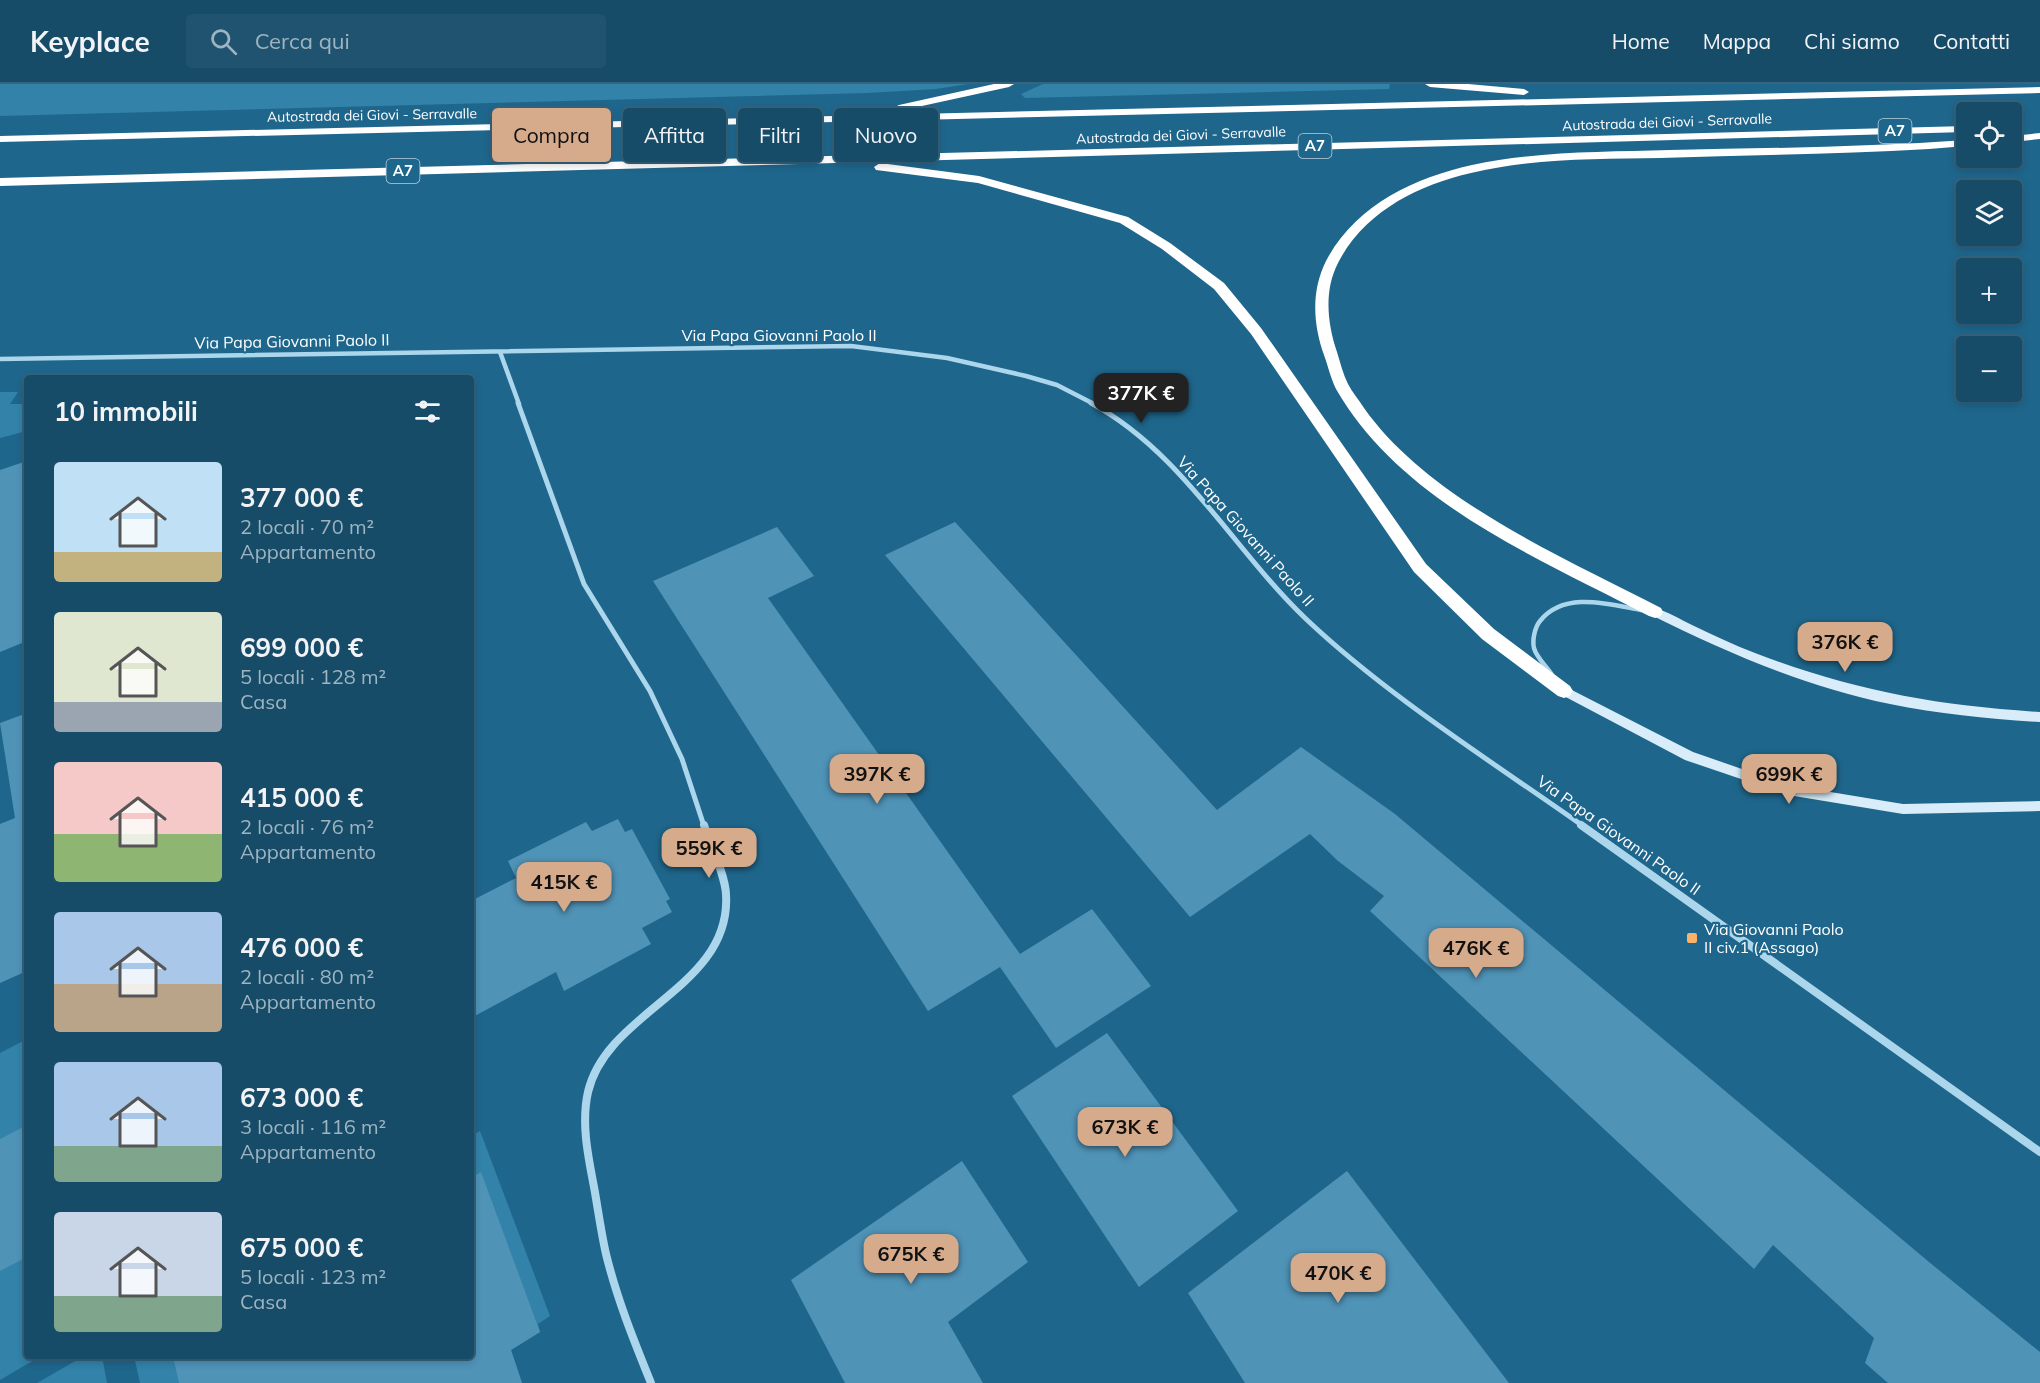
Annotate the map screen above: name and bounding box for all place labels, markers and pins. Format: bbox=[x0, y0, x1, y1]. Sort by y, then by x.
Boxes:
pin: 377K € bbox=[1092, 373, 1190, 424]
pin: 376K € bbox=[1796, 622, 1894, 673]
pin: 397K € bbox=[828, 754, 926, 805]
pin: 699K € bbox=[1740, 754, 1838, 805]
pin: 559K € bbox=[660, 828, 758, 879]
pin: 415K € bbox=[515, 862, 613, 913]
place label: Via Giovanni Paolo II civ.1 (Assago) bbox=[1704, 919, 1844, 957]
pin: 476K € bbox=[1427, 928, 1525, 979]
marker: Via Giovanni Paolo II civ.1 (Assago) bbox=[1685, 931, 1699, 945]
pin: 673K € bbox=[1076, 1107, 1174, 1158]
pin: 675K € bbox=[862, 1234, 960, 1285]
pin: 470K € bbox=[1289, 1253, 1387, 1304]

